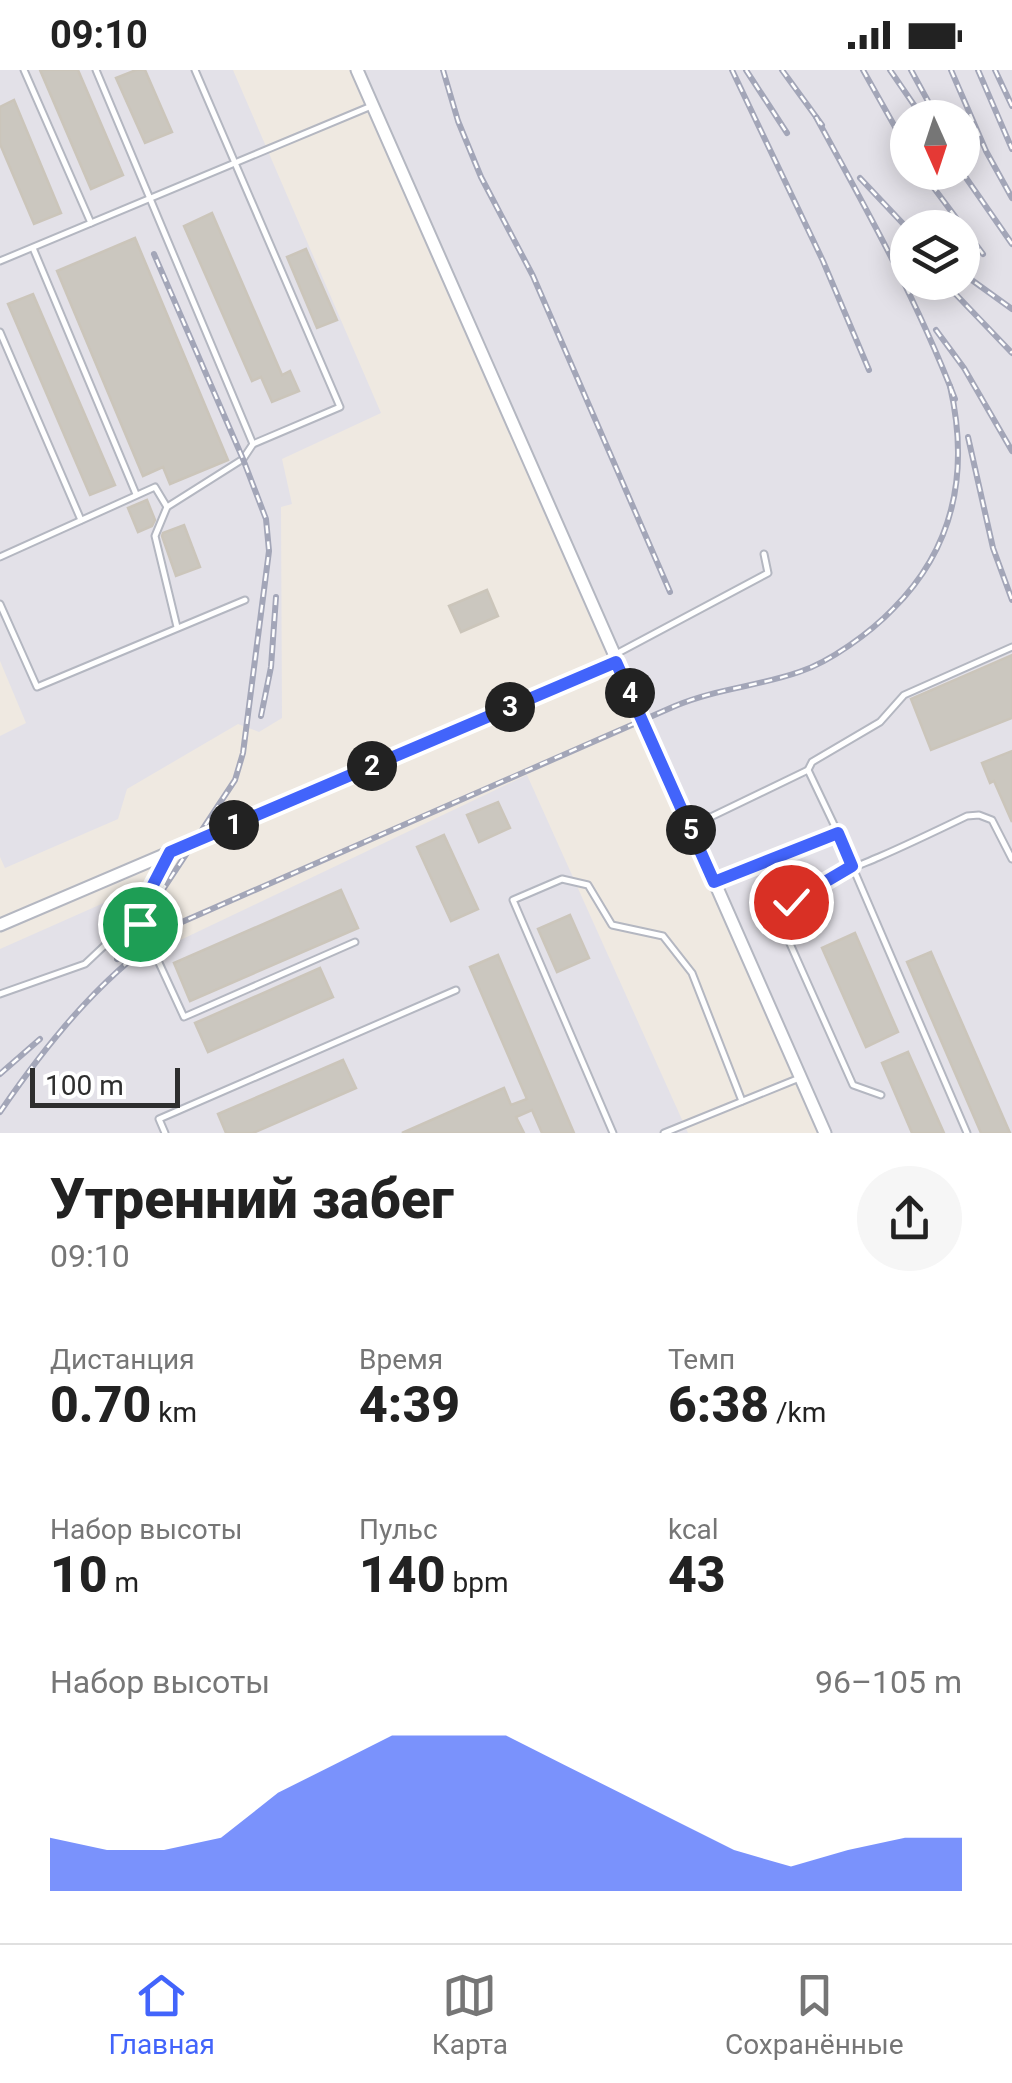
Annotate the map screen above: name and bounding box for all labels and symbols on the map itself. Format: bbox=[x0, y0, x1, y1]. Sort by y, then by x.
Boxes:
north arrow bbox=[890, 100, 980, 190]
pin: 4 bbox=[605, 668, 655, 718]
pin: 3 bbox=[485, 682, 535, 732]
pin: 2 bbox=[347, 741, 397, 791]
pin: 1 bbox=[209, 800, 259, 850]
pin: 5 bbox=[666, 805, 716, 855]
pin bbox=[749, 860, 834, 945]
pin bbox=[98, 882, 183, 967]
scale bar bbox=[30, 1063, 180, 1108]

